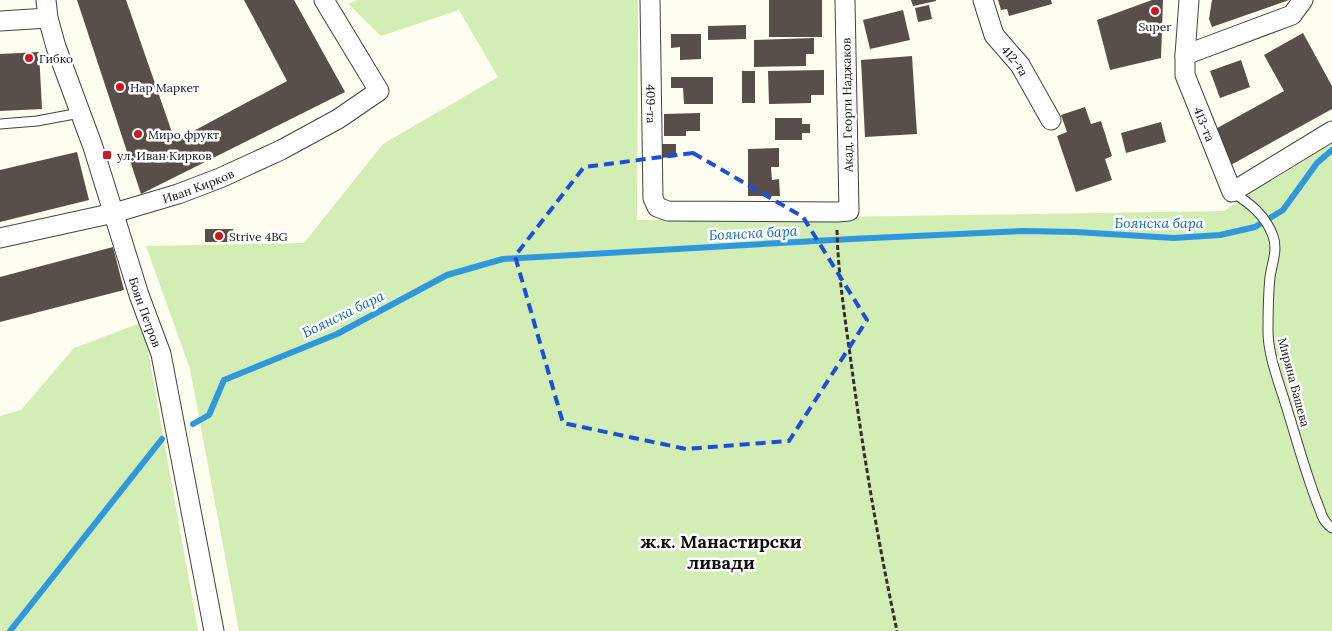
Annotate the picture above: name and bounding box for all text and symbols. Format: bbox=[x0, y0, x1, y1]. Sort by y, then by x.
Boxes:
marker: Super bbox=[1149, 5, 1161, 17]
place label: Super bbox=[1139, 19, 1172, 34]
street label: Акад. Георги Наджаков bbox=[838, 38, 856, 173]
street label: 412-та bbox=[999, 42, 1032, 78]
place label: Гибко bbox=[39, 51, 73, 66]
marker: Гибко bbox=[23, 52, 35, 64]
place label: Нар Маркет bbox=[130, 80, 199, 95]
marker: Нар Маркет bbox=[114, 81, 126, 93]
street label: 409-та bbox=[644, 84, 659, 124]
street label: 413-та bbox=[1191, 105, 1218, 143]
place label: Миро фрукт bbox=[148, 127, 219, 142]
marker: Миро фрукт bbox=[132, 128, 144, 140]
place label: ул. Иван Кирков bbox=[117, 148, 212, 163]
marker: ул. Иван Кирков bbox=[101, 149, 113, 161]
street label: Иван Кирков bbox=[161, 165, 236, 206]
water label: Боянска бара bbox=[1115, 214, 1204, 232]
water label: Боянска бара bbox=[708, 222, 798, 244]
place label: Strive 4BG bbox=[229, 229, 288, 244]
marker: Strive 4BG bbox=[213, 230, 225, 242]
street label: Боян Петров bbox=[126, 275, 165, 349]
water label: Боянска бара bbox=[299, 286, 387, 342]
street label: Миряна Башева bbox=[1275, 336, 1313, 428]
district label: ж.к. Манастирски ливади bbox=[640, 530, 802, 574]

